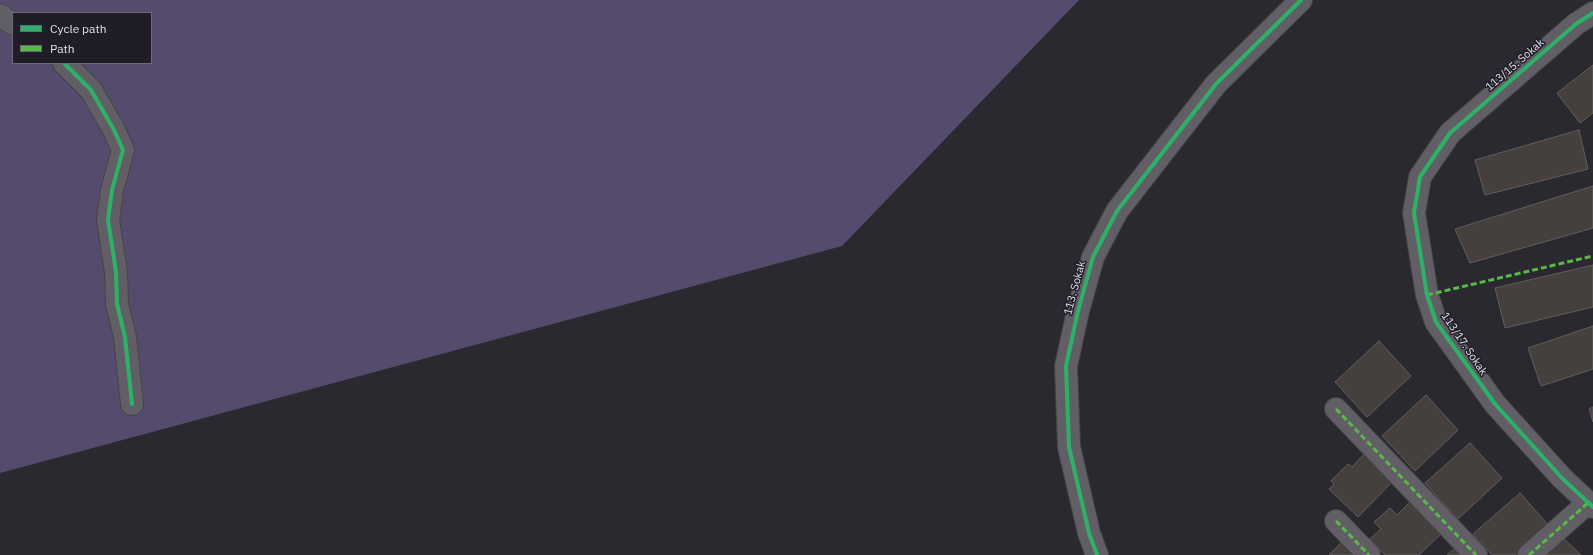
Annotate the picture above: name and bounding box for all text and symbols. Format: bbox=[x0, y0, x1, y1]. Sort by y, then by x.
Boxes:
legend bbox=[12, 12, 152, 64]
text: Cycle path bbox=[50, 21, 107, 36]
street label: 113/15. Sokak bbox=[1483, 36, 1547, 94]
text: Path bbox=[50, 41, 75, 56]
street label: 113. Sokak bbox=[1061, 260, 1089, 316]
street label: 113/17. Sokak bbox=[1438, 310, 1490, 378]

